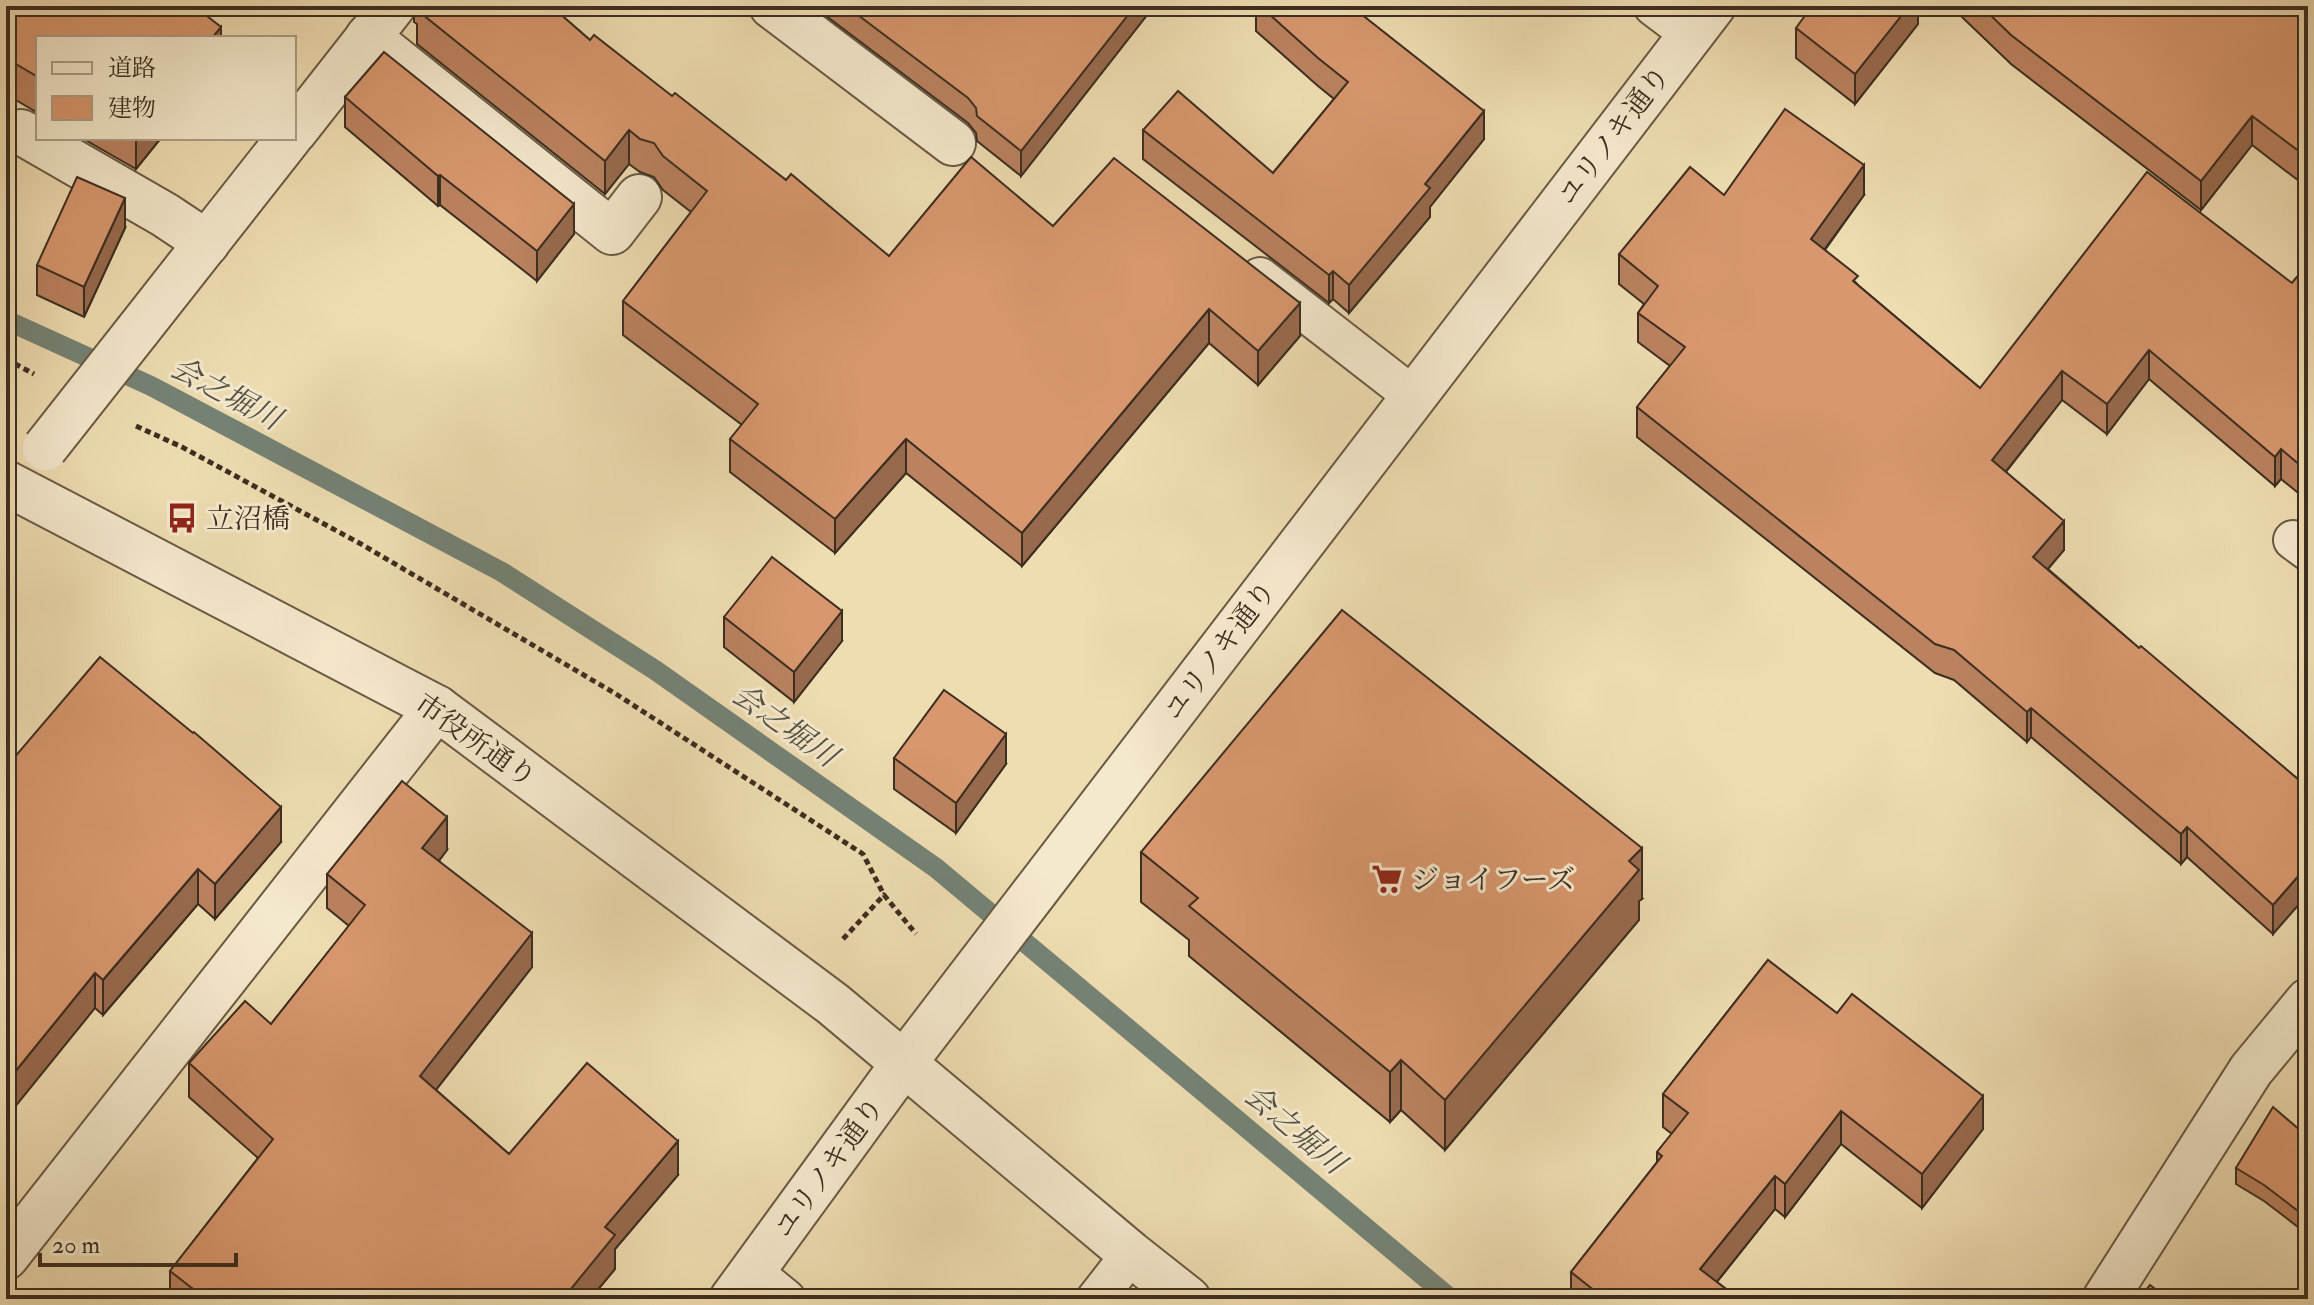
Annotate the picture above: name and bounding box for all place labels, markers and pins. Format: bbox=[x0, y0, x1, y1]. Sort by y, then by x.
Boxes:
bus stop icon: 立沼橋 bbox=[165, 501, 199, 535]
place label: 立沼橋 bbox=[206, 502, 290, 537]
supermarket icon: ジョイフーズ bbox=[1370, 862, 1404, 896]
place label: ジョイフーズ bbox=[1411, 863, 1575, 898]

